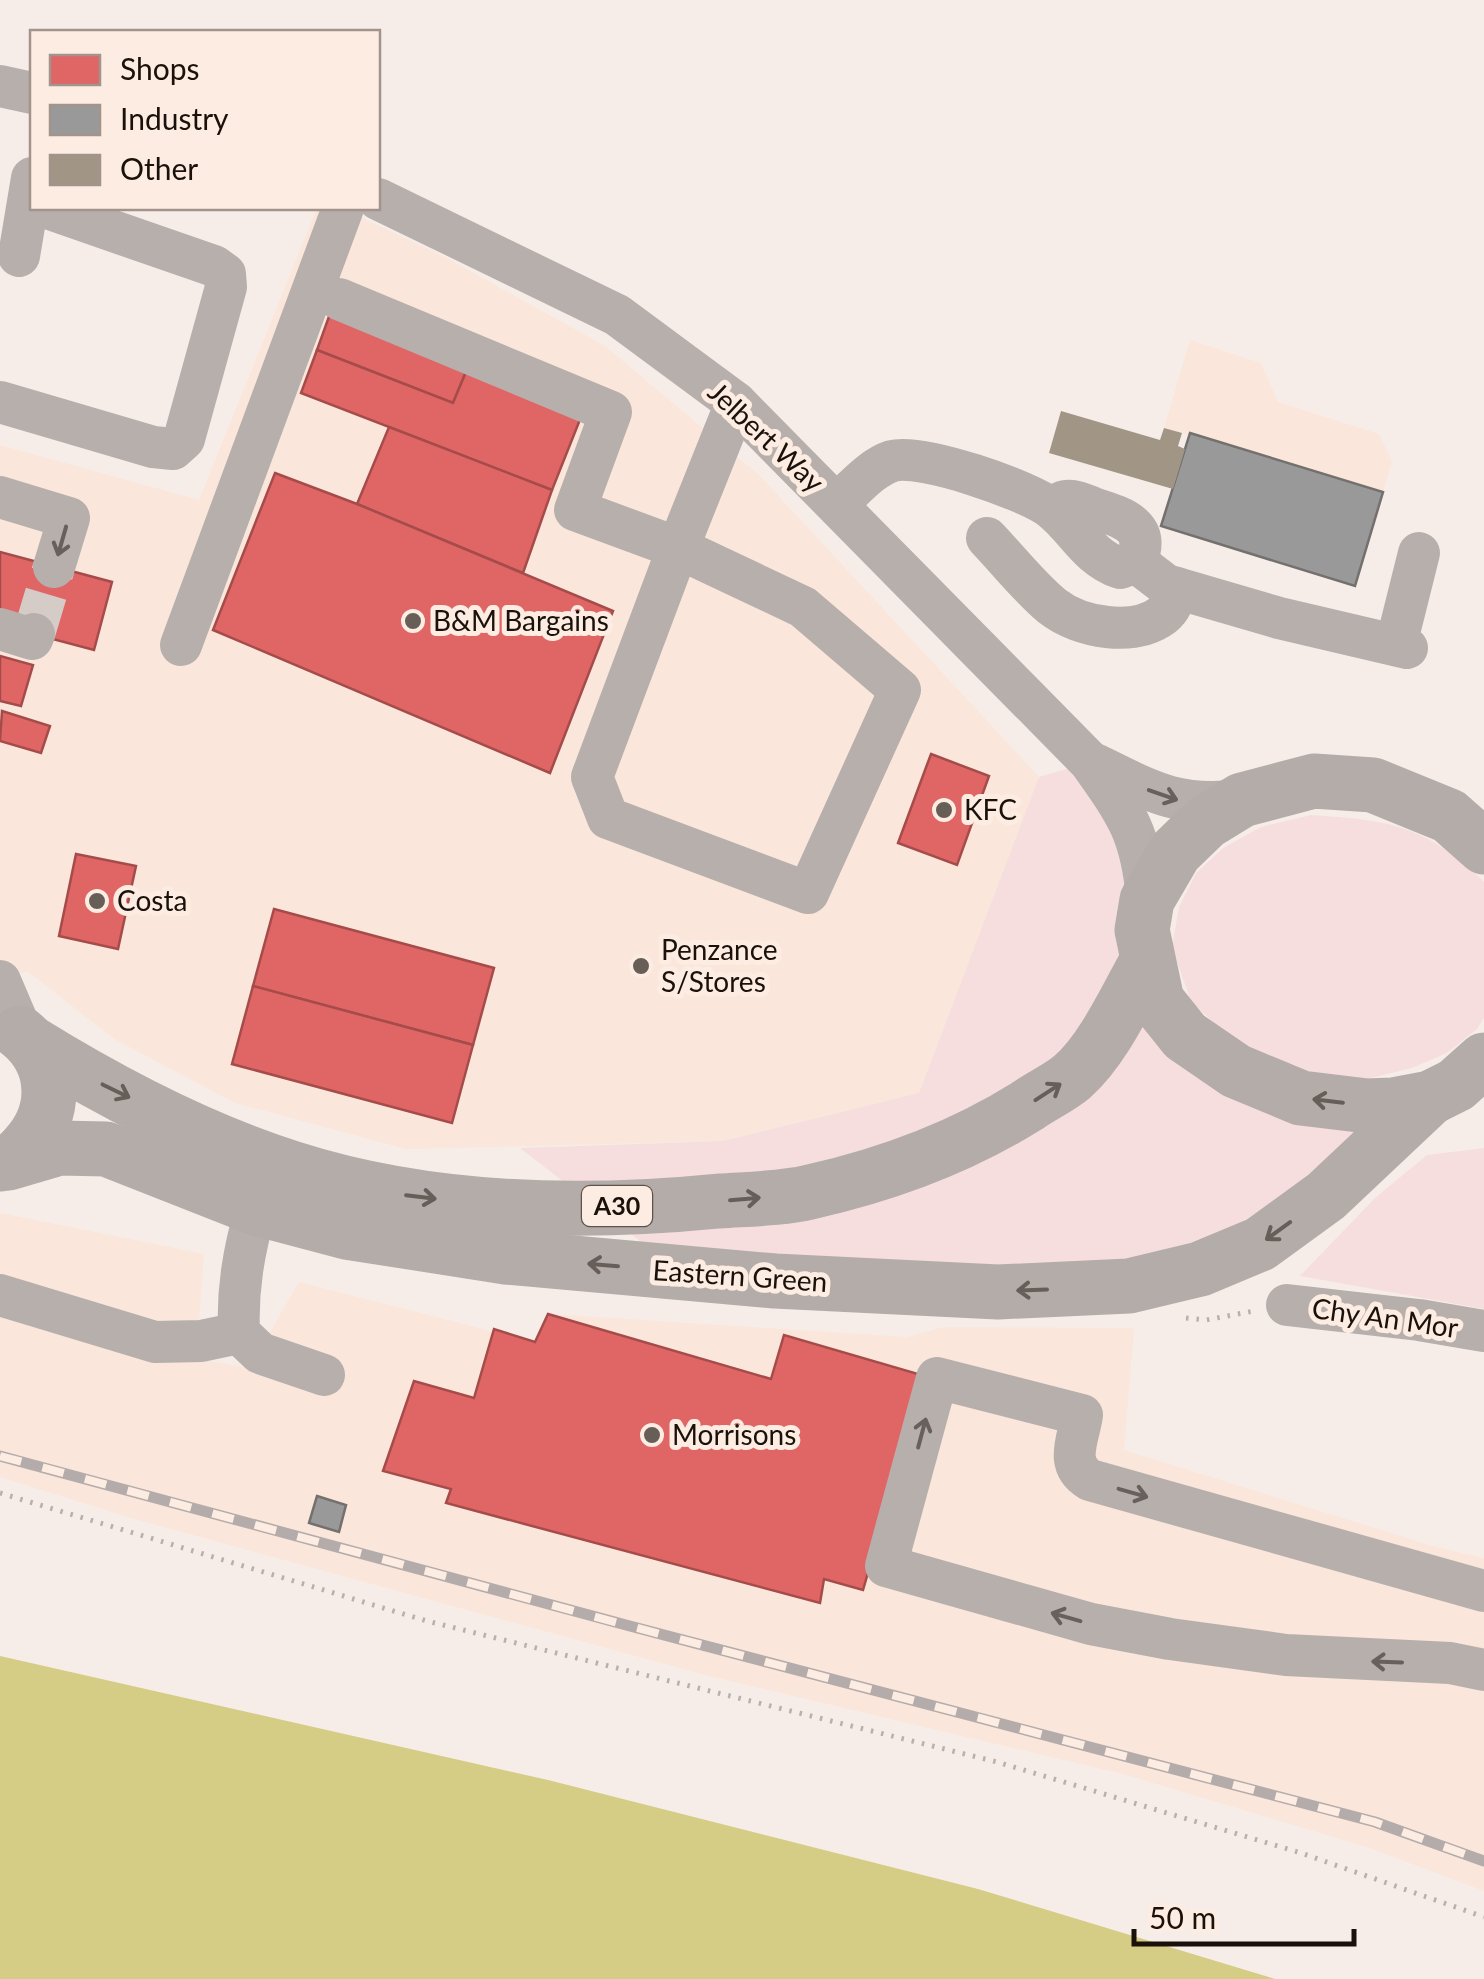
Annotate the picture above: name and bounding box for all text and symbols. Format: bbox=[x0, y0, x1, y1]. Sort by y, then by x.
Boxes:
legend bbox=[30, 30, 380, 210]
text: Shops bbox=[120, 50, 200, 86]
text: Industry bbox=[120, 100, 229, 136]
text: Other bbox=[120, 150, 198, 186]
street label: Jelbert Way bbox=[702, 374, 832, 499]
one-way arrow bbox=[52, 525, 70, 557]
place label: B&M Bargains bbox=[433, 603, 609, 637]
marker: B&M Bargains bbox=[402, 610, 424, 632]
one-way arrow bbox=[1147, 787, 1179, 805]
place label: KFC bbox=[964, 792, 1017, 826]
marker: KFC bbox=[933, 799, 955, 821]
place label: Costa bbox=[117, 883, 187, 917]
marker: Costa bbox=[86, 890, 108, 912]
place label: Penzance S/Stores bbox=[661, 932, 778, 998]
marker: Penzance S/Stores bbox=[630, 955, 652, 977]
one-way arrow bbox=[1033, 1082, 1062, 1103]
one-way arrow bbox=[100, 1083, 130, 1102]
one-way arrow bbox=[1312, 1091, 1344, 1110]
road number: A30 bbox=[582, 1186, 652, 1226]
one-way arrow bbox=[405, 1188, 437, 1207]
one-way arrow bbox=[729, 1189, 761, 1208]
one-way arrow bbox=[1265, 1220, 1292, 1241]
street label: Eastern Green bbox=[652, 1252, 828, 1298]
one-way arrow bbox=[587, 1256, 620, 1275]
one-way arrow bbox=[1017, 1281, 1049, 1300]
street label: Chy An Mor bbox=[1310, 1290, 1460, 1344]
place label: Morrisons bbox=[672, 1417, 796, 1451]
one-way arrow bbox=[914, 1417, 933, 1449]
marker: Morrisons bbox=[641, 1424, 663, 1446]
one-way arrow bbox=[1117, 1485, 1149, 1503]
one-way arrow bbox=[1051, 1607, 1082, 1625]
one-way arrow bbox=[1372, 1652, 1404, 1671]
scale bar bbox=[1134, 1884, 1354, 1946]
text: 50 m bbox=[1149, 1899, 1216, 1935]

